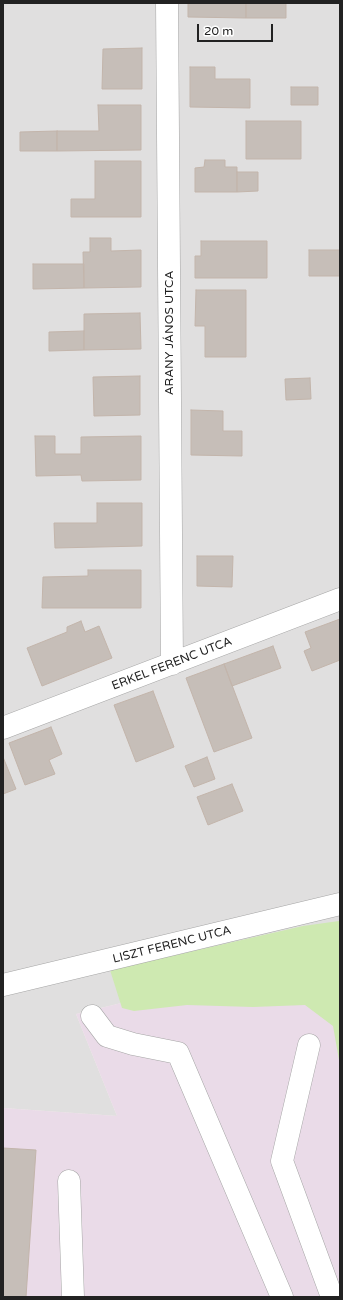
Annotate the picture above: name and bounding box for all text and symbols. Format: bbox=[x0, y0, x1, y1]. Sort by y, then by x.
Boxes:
scale bar bbox=[199, 16, 275, 42]
text: 20 m bbox=[204, 24, 233, 38]
street label: ARANY JÁNOS UTCA bbox=[163, 271, 177, 395]
street label: ERKEL FERENC UTCA bbox=[110, 634, 234, 694]
street label: LISZT FERENC UTCA bbox=[111, 923, 233, 967]

